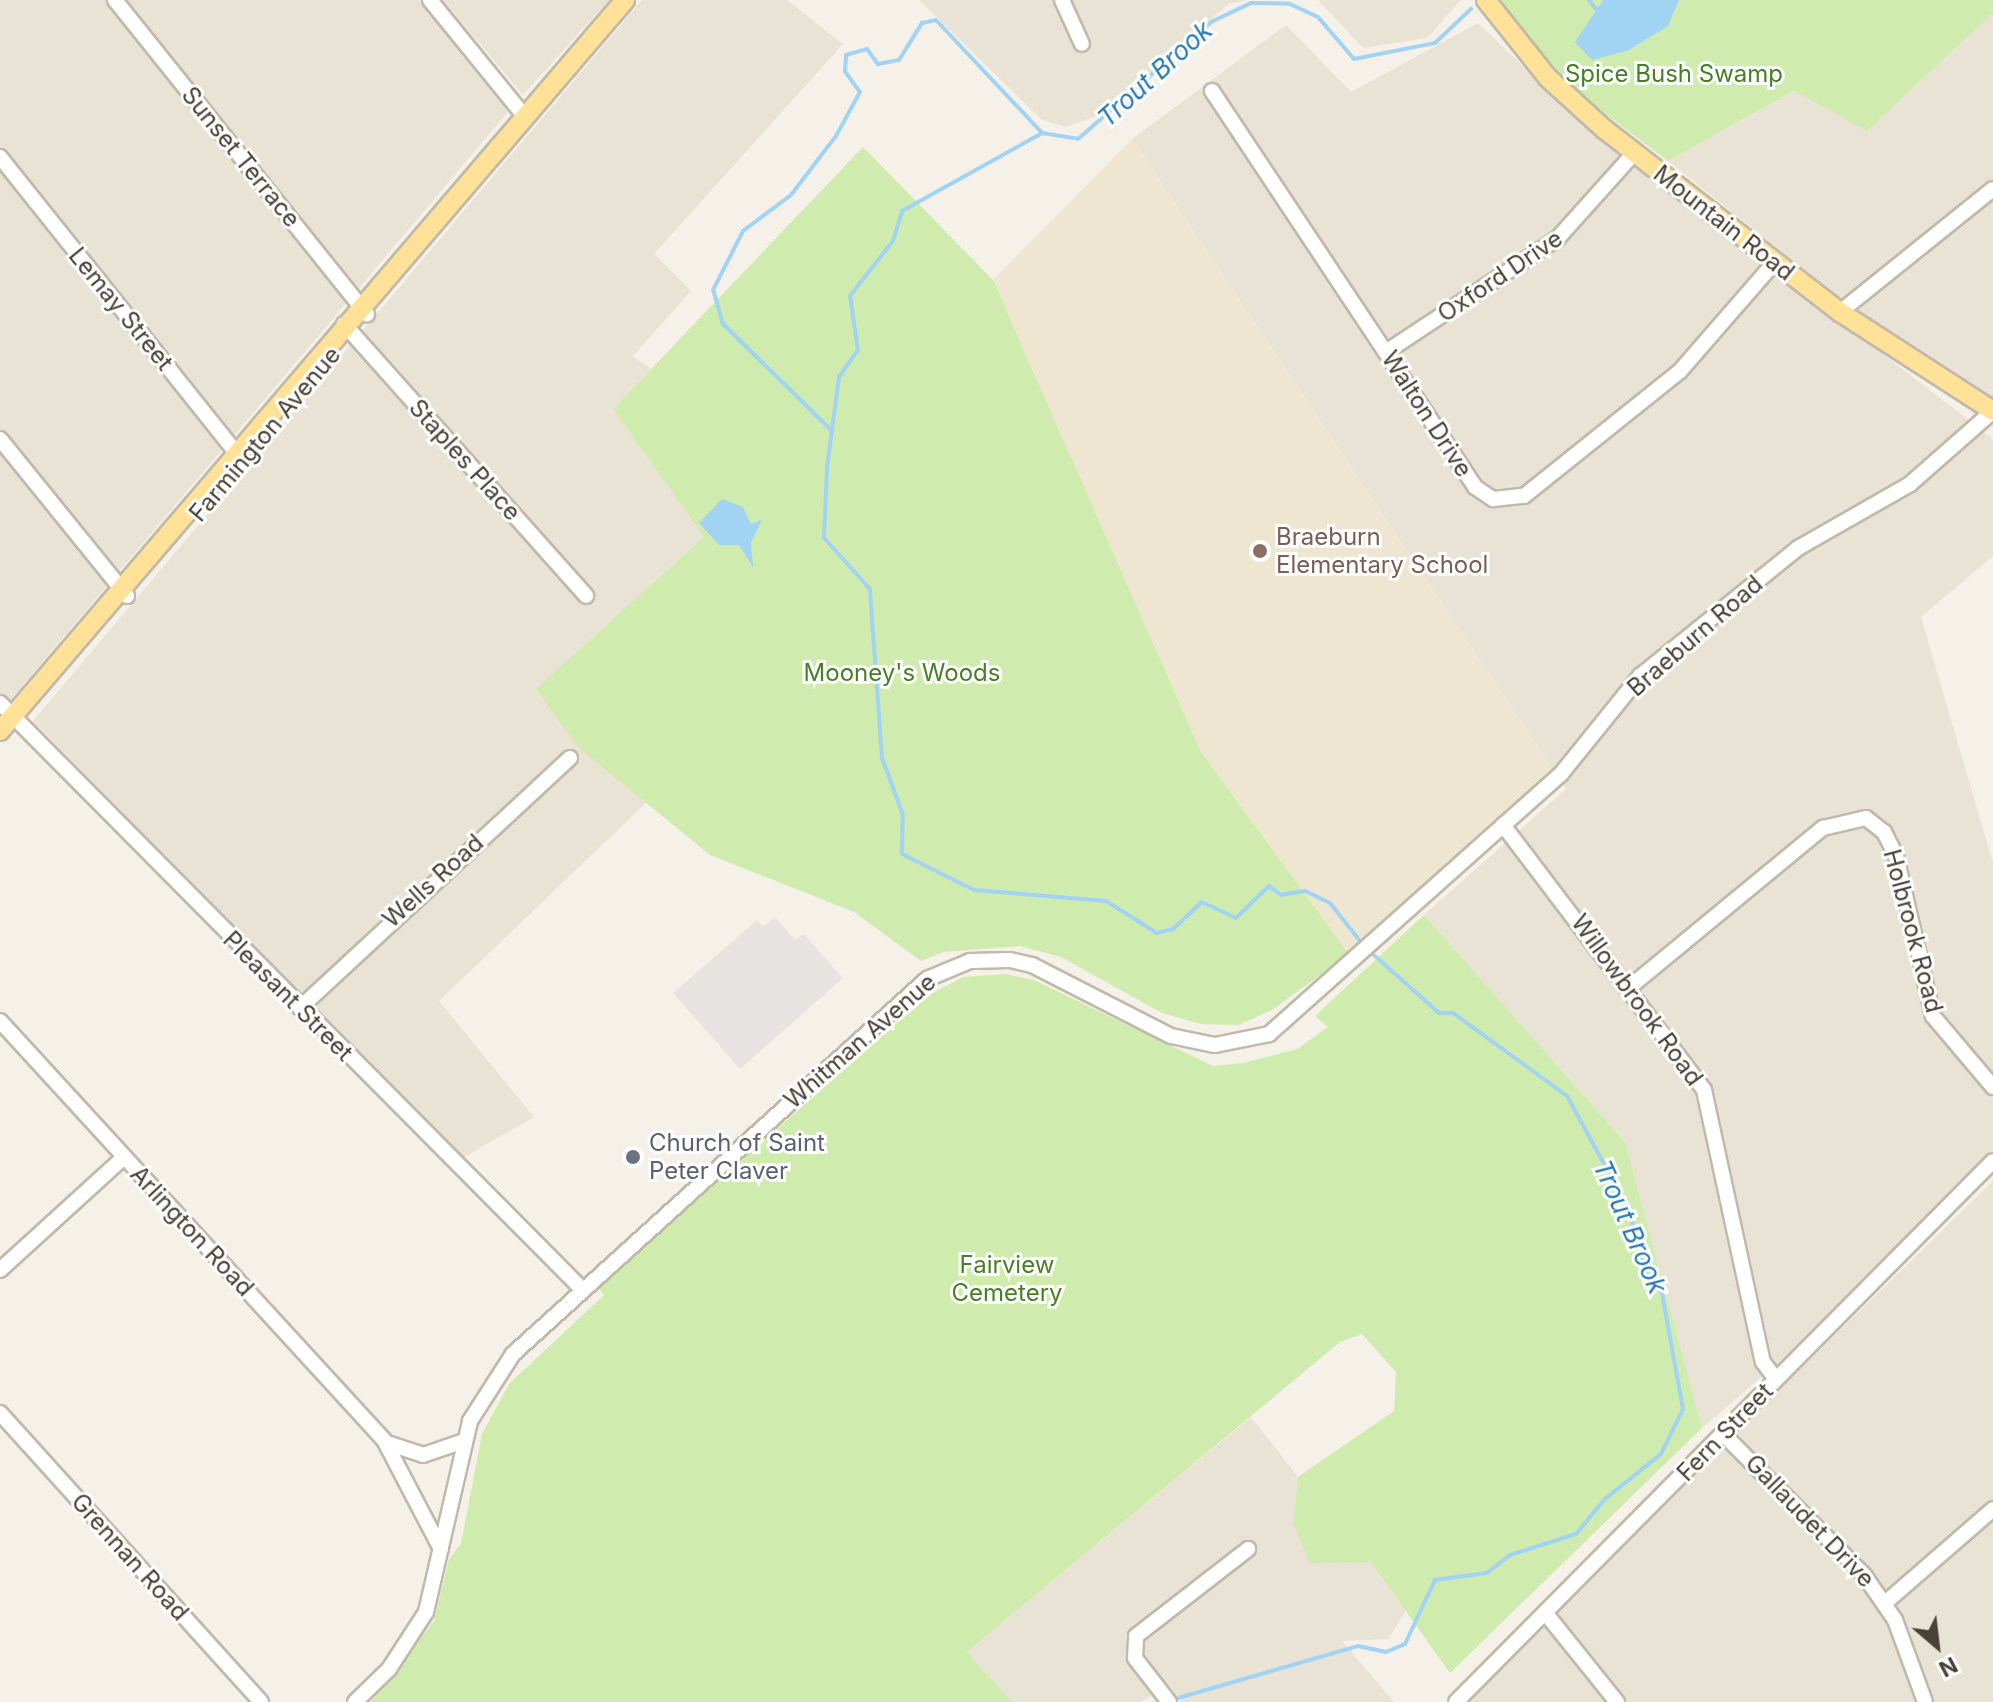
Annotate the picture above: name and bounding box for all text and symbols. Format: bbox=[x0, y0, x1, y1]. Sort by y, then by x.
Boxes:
water label: Trout Brook bbox=[1091, 14, 1219, 134]
park label: Spice Bush Swamp bbox=[1565, 60, 1783, 88]
street label: Sunset Terrace bbox=[176, 81, 306, 233]
street label: Mountain Road bbox=[1648, 159, 1800, 287]
street label: Oxford Drive bbox=[1432, 224, 1568, 328]
street label: Lemay Street bbox=[63, 242, 179, 376]
street label: Farmington Avenue bbox=[183, 341, 347, 527]
street label: Walton Drive bbox=[1376, 346, 1478, 482]
street label: Staples Place bbox=[403, 393, 527, 527]
place label: Braeburn Elementary School bbox=[1276, 523, 1488, 579]
marker: Braeburn Elementary School bbox=[1251, 542, 1269, 560]
street label: Braeburn Road bbox=[1622, 570, 1768, 702]
park label: Mooney's Woods bbox=[804, 659, 1000, 687]
street label: Wells Road bbox=[377, 828, 489, 934]
street label: Holbrook Road bbox=[1877, 846, 1949, 1016]
street label: Willowbrook Road bbox=[1565, 909, 1709, 1091]
street label: Pleasant Street bbox=[217, 925, 359, 1067]
street label: Whitman Avenue bbox=[778, 967, 942, 1115]
place label: Church of Saint Peter Claver bbox=[649, 1129, 825, 1185]
marker: Church of Saint Peter Claver bbox=[624, 1148, 642, 1166]
water label: Trout Brook bbox=[1587, 1155, 1673, 1299]
street label: Arlington Road bbox=[124, 1160, 260, 1302]
park label: Fairview Cemetery bbox=[951, 1251, 1063, 1307]
street label: Fern Street bbox=[1671, 1377, 1779, 1487]
street label: Gallaudet Drive bbox=[1739, 1449, 1881, 1593]
street label: Grennan Road bbox=[65, 1487, 195, 1627]
north arrow bbox=[1897, 1606, 1977, 1686]
text: N bbox=[1935, 1652, 1962, 1683]

